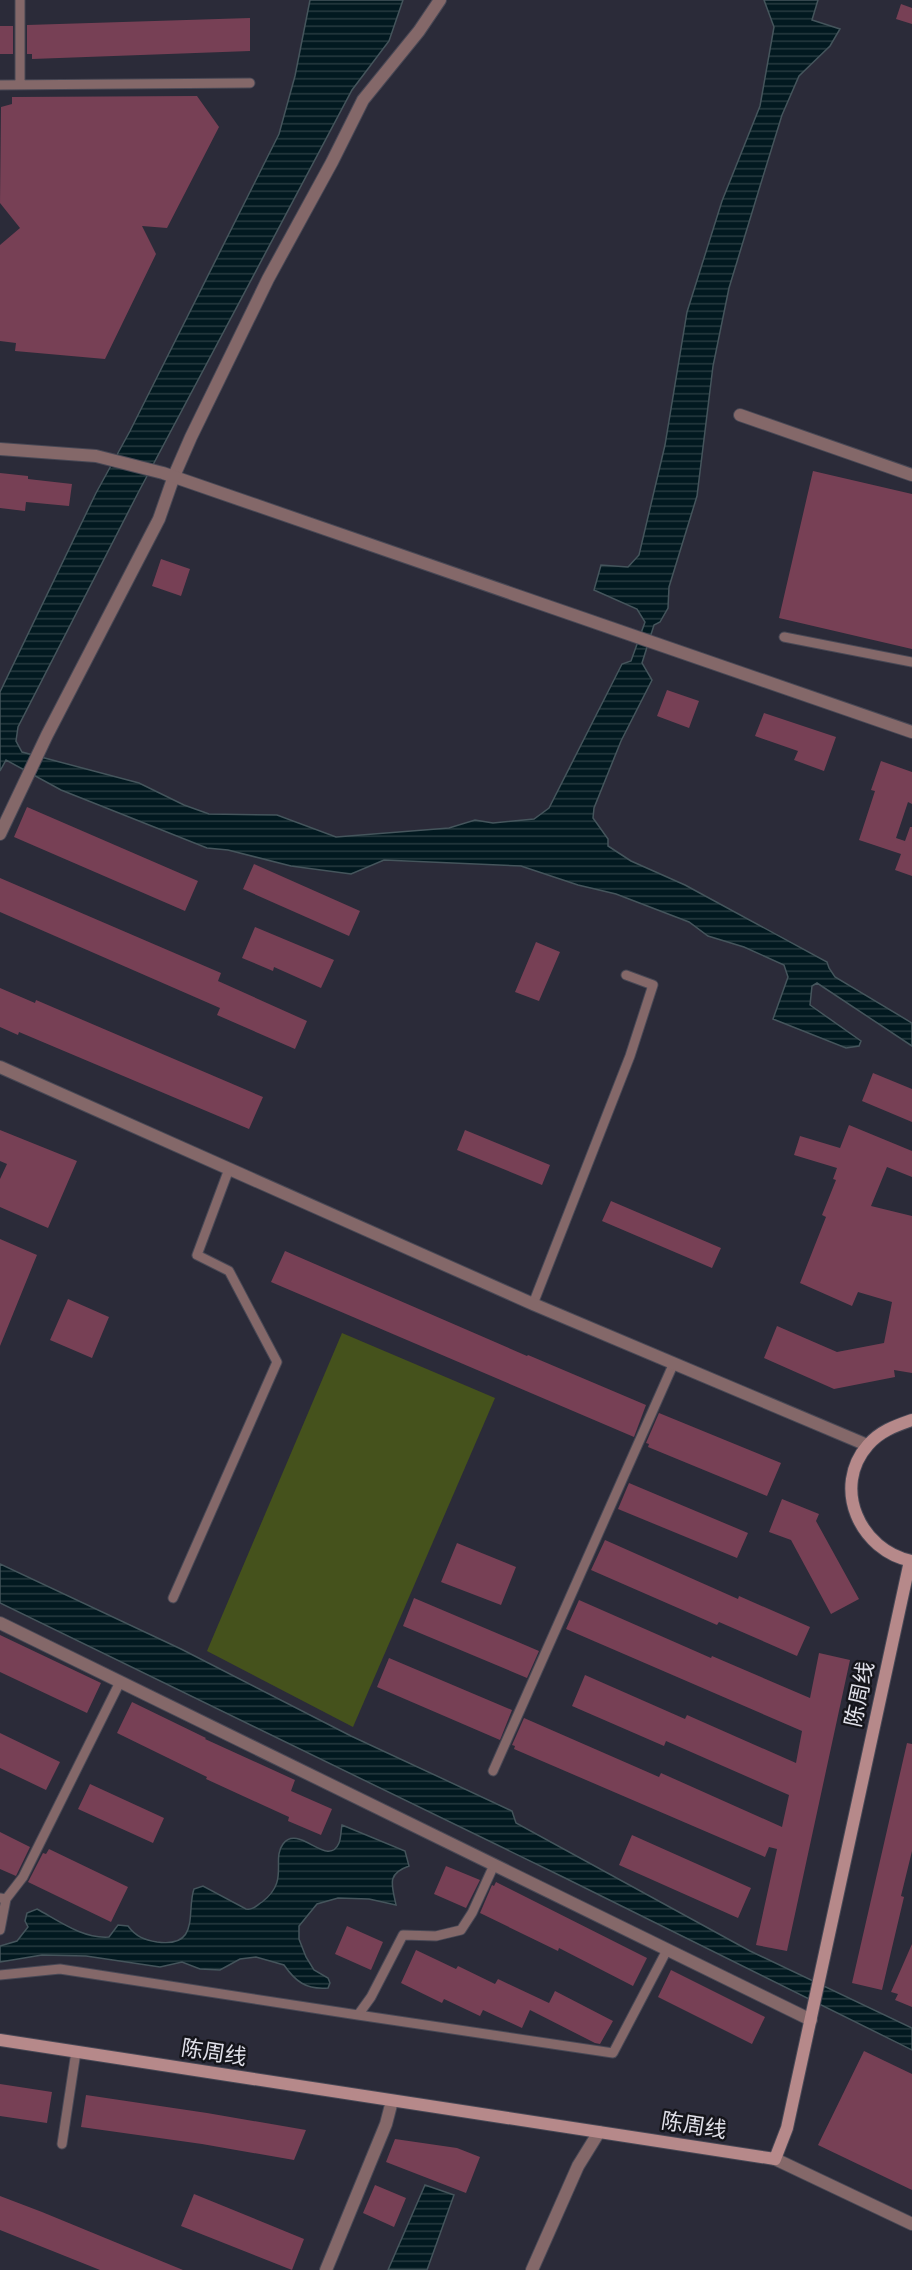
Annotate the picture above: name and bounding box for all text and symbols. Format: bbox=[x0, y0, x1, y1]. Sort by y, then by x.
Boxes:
street label: 陈周线 bbox=[838, 1659, 880, 1729]
street label: 陈周线 bbox=[179, 2033, 249, 2071]
street label: 陈周线 bbox=[659, 2106, 729, 2144]

